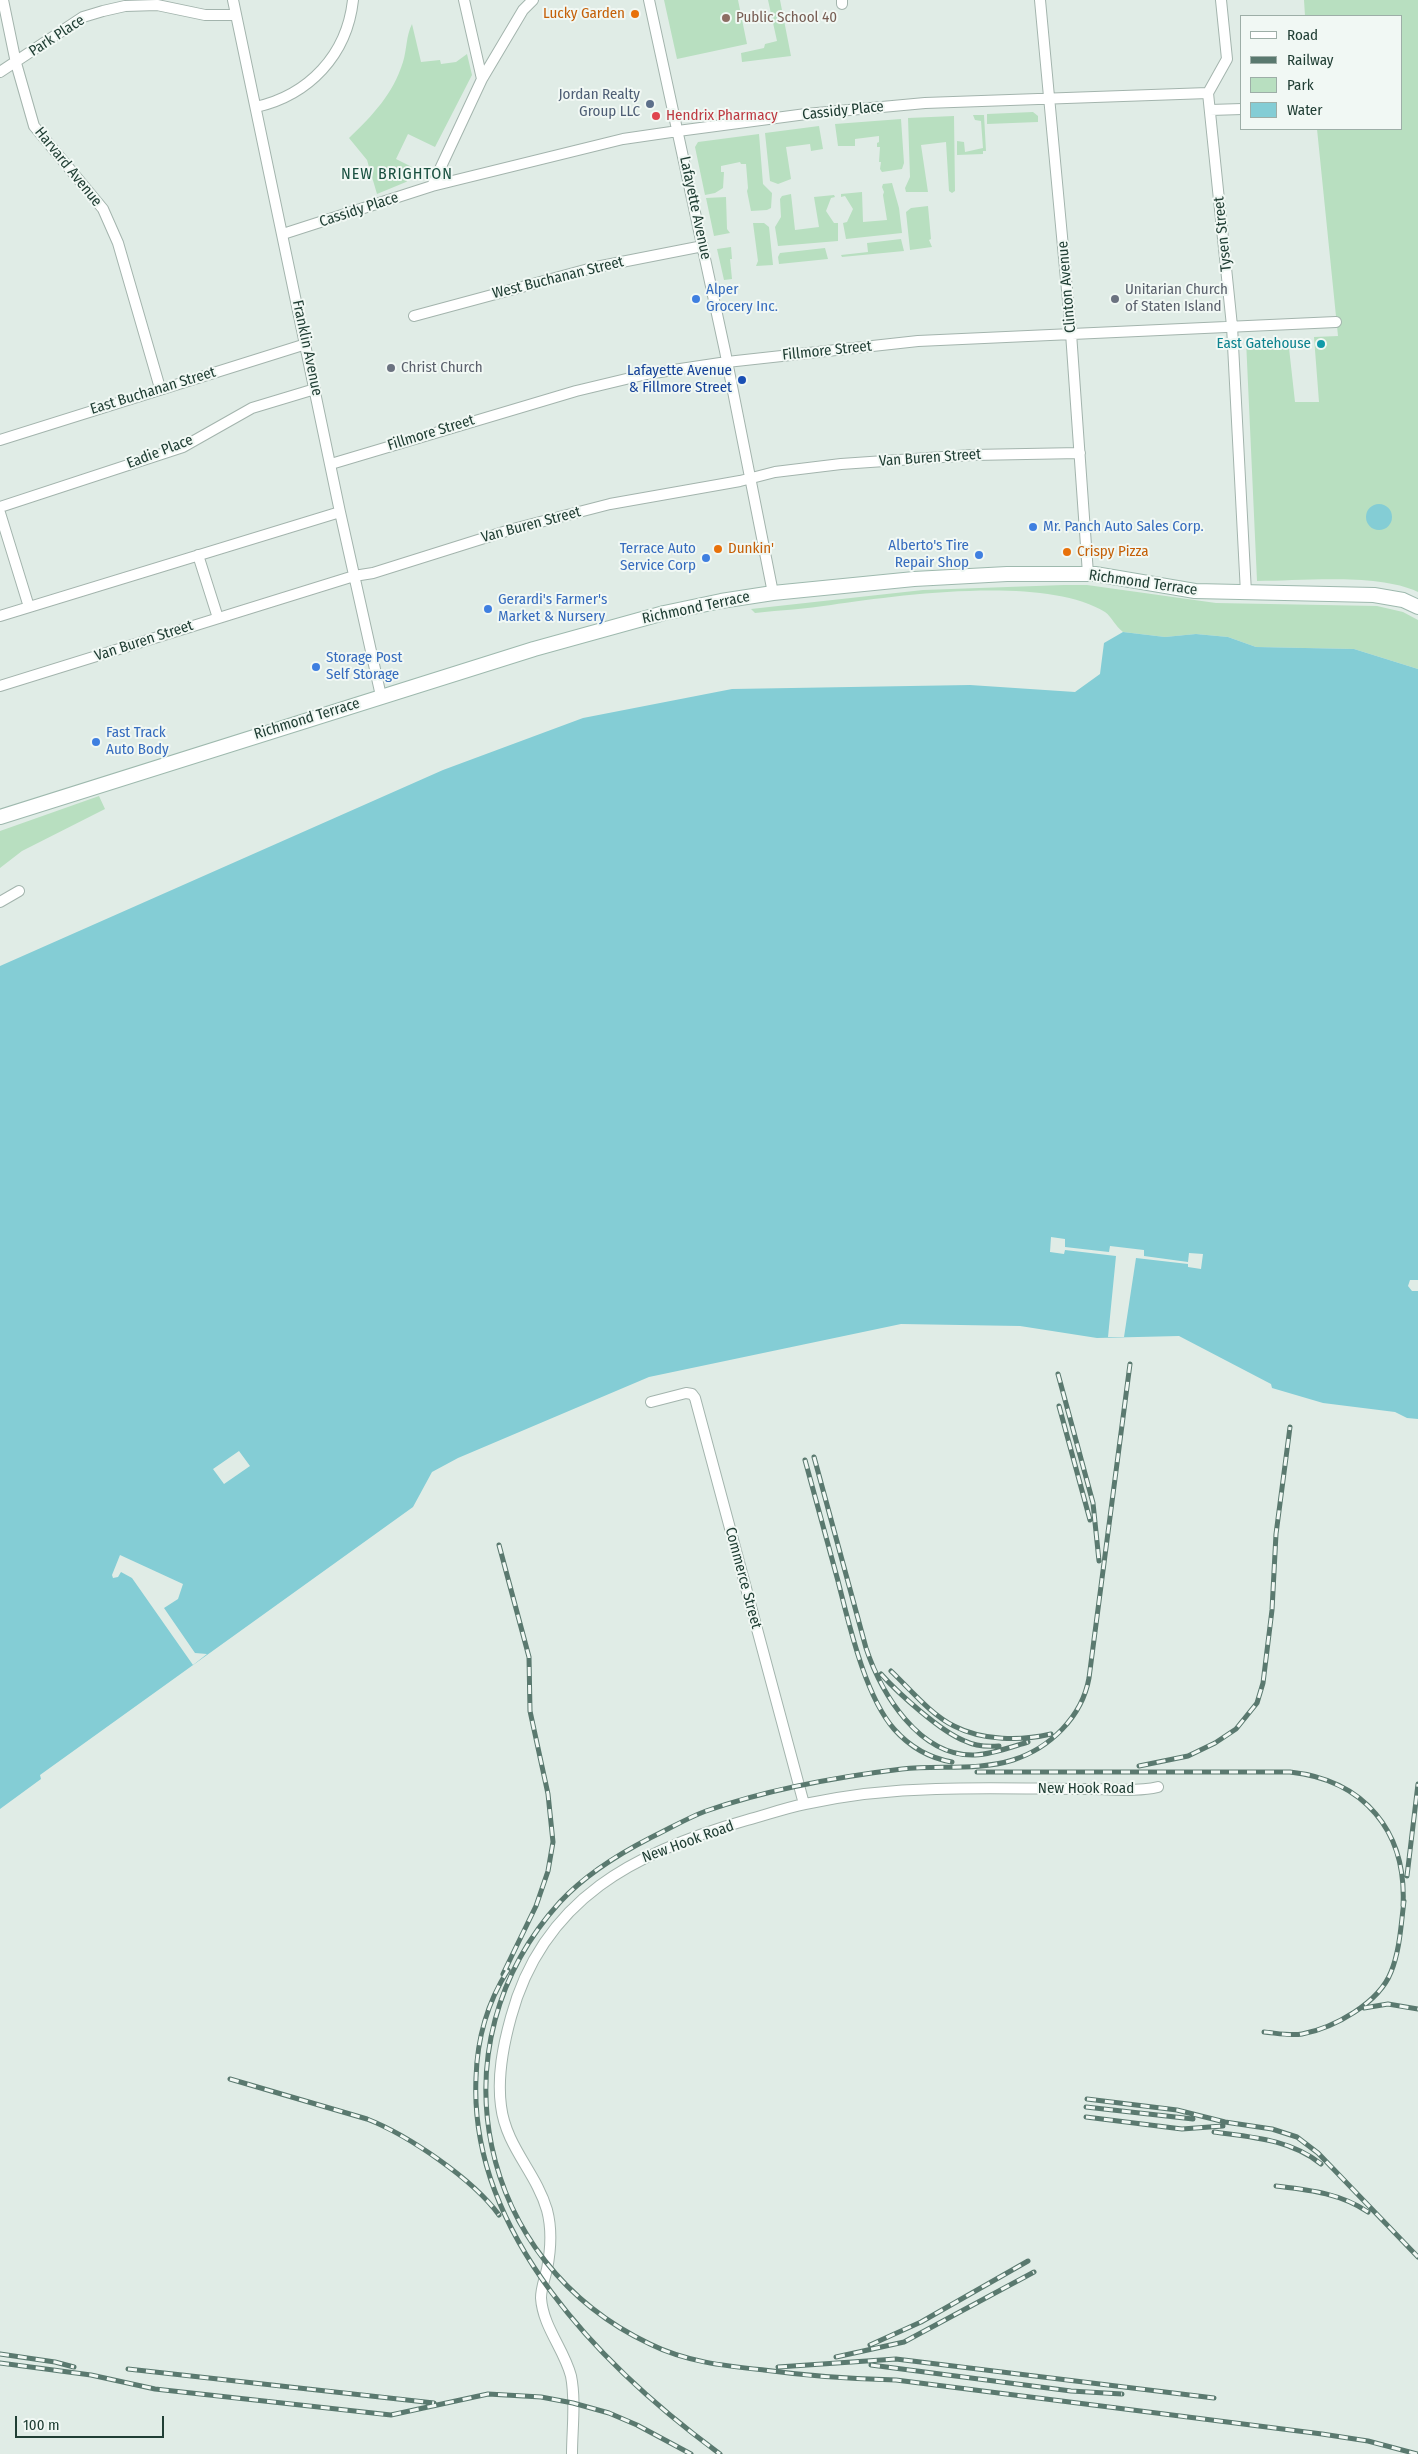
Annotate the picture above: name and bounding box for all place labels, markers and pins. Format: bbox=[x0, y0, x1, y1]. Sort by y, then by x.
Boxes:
place label: Lucky Garden bbox=[543, 5, 625, 23]
marker: Lucky Garden bbox=[629, 8, 641, 20]
place label: Public School 40 bbox=[736, 9, 837, 27]
marker: Public School 40 bbox=[720, 12, 732, 24]
place label: Jordan Realty Group LLC bbox=[558, 86, 640, 121]
marker: Jordan Realty Group LLC bbox=[644, 98, 656, 110]
place label: Hendrix Pharmacy bbox=[666, 107, 778, 125]
marker: Hendrix Pharmacy bbox=[650, 110, 662, 122]
place label: Alper Grocery Inc. bbox=[706, 281, 778, 316]
place label: Unitarian Church of Staten Island bbox=[1125, 281, 1228, 316]
marker: Alper Grocery Inc. bbox=[690, 293, 702, 305]
marker: Unitarian Church of Staten Island bbox=[1109, 293, 1121, 305]
place label: East Gatehouse bbox=[1217, 335, 1311, 353]
marker: East Gatehouse bbox=[1315, 338, 1327, 350]
place label: Christ Church bbox=[401, 359, 483, 377]
marker: Christ Church bbox=[385, 362, 397, 374]
place label: Lafayette Avenue & Fillmore Street bbox=[627, 362, 732, 397]
marker: Lafayette Avenue & Fillmore Street bbox=[736, 374, 748, 386]
place label: Mr. Panch Auto Sales Corp. bbox=[1043, 518, 1204, 536]
marker: Mr. Panch Auto Sales Corp. bbox=[1027, 521, 1039, 533]
place label: Alberto's Tire Repair Shop bbox=[888, 537, 969, 572]
place label: Terrace Auto Service Corp bbox=[620, 540, 696, 575]
place label: Dunkin' bbox=[728, 540, 774, 558]
marker: Dunkin' bbox=[712, 543, 724, 555]
place label: Crispy Pizza bbox=[1077, 543, 1149, 561]
marker: Crispy Pizza bbox=[1061, 546, 1073, 558]
marker: Alberto's Tire Repair Shop bbox=[973, 549, 985, 561]
marker: Terrace Auto Service Corp bbox=[700, 552, 712, 564]
place label: Gerardi's Farmer's Market & Nursery bbox=[498, 591, 607, 626]
marker: Gerardi's Farmer's Market & Nursery bbox=[482, 603, 494, 615]
place label: Storage Post Self Storage bbox=[326, 649, 402, 684]
marker: Storage Post Self Storage bbox=[310, 661, 322, 673]
place label: Fast Track Auto Body bbox=[106, 724, 169, 759]
marker: Fast Track Auto Body bbox=[90, 736, 102, 748]

